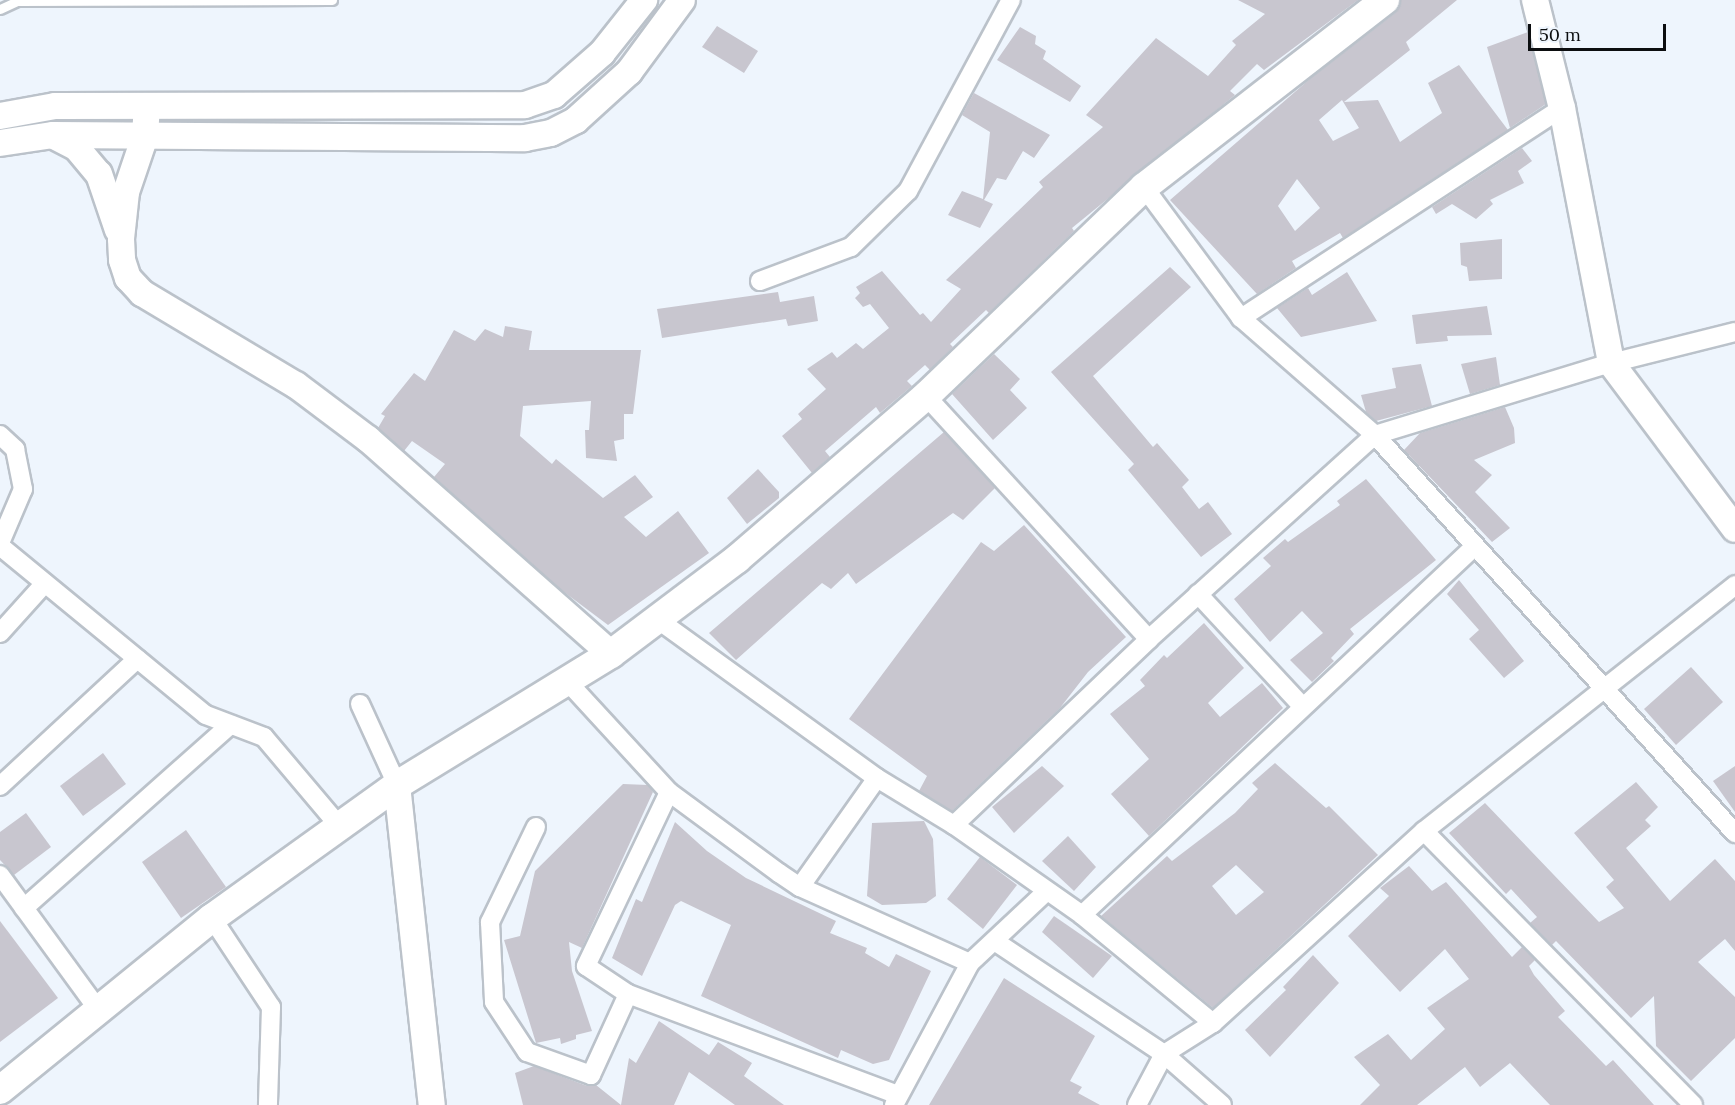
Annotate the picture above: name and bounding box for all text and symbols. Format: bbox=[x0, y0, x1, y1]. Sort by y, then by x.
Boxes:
scale bar bbox=[1531, 12, 1669, 50]
text: 50 m bbox=[1539, 23, 1581, 46]

